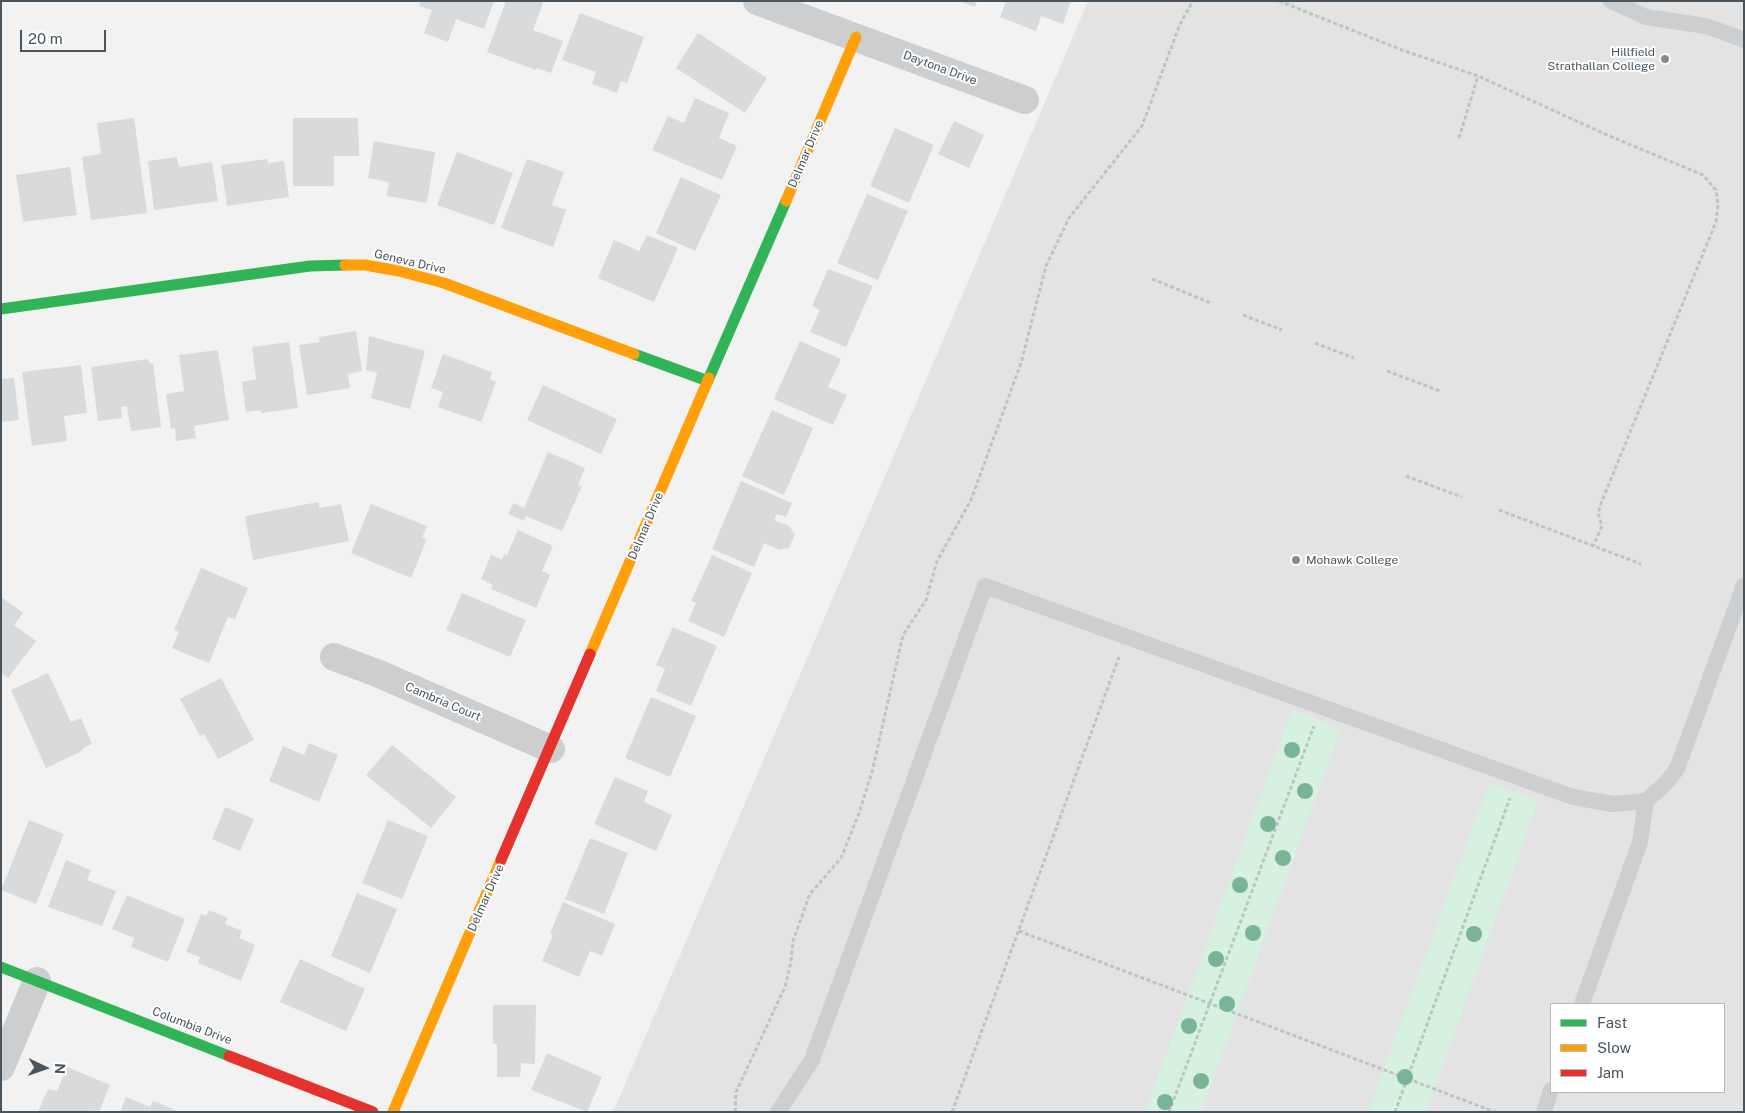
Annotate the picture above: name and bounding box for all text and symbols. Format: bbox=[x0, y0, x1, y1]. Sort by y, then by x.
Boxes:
scale bar bbox=[22, 20, 109, 52]
text: 20 m bbox=[28, 30, 63, 47]
place label: Hillfield Strathallan College bbox=[1547, 45, 1655, 73]
street label: Daytona Drive bbox=[901, 48, 979, 88]
marker: Hillfield Strathallan College bbox=[1659, 53, 1671, 65]
street label: Delmar Drive bbox=[785, 118, 827, 190]
street label: Geneva Drive bbox=[373, 247, 447, 277]
street label: Delmar Drive bbox=[625, 490, 667, 562]
place label: Mohawk College bbox=[1306, 553, 1398, 567]
marker: Mohawk College bbox=[1290, 554, 1302, 566]
street label: Cambria Court bbox=[403, 680, 483, 724]
street label: Delmar Drive bbox=[465, 862, 507, 934]
legend bbox=[1550, 1003, 1725, 1093]
street label: Columbia Drive bbox=[150, 1004, 234, 1048]
text: Fast bbox=[1597, 1014, 1627, 1031]
text: Slow bbox=[1597, 1039, 1631, 1056]
north arrow bbox=[20, 1043, 70, 1093]
text: N bbox=[52, 1063, 68, 1075]
text: Jam bbox=[1597, 1064, 1624, 1081]

